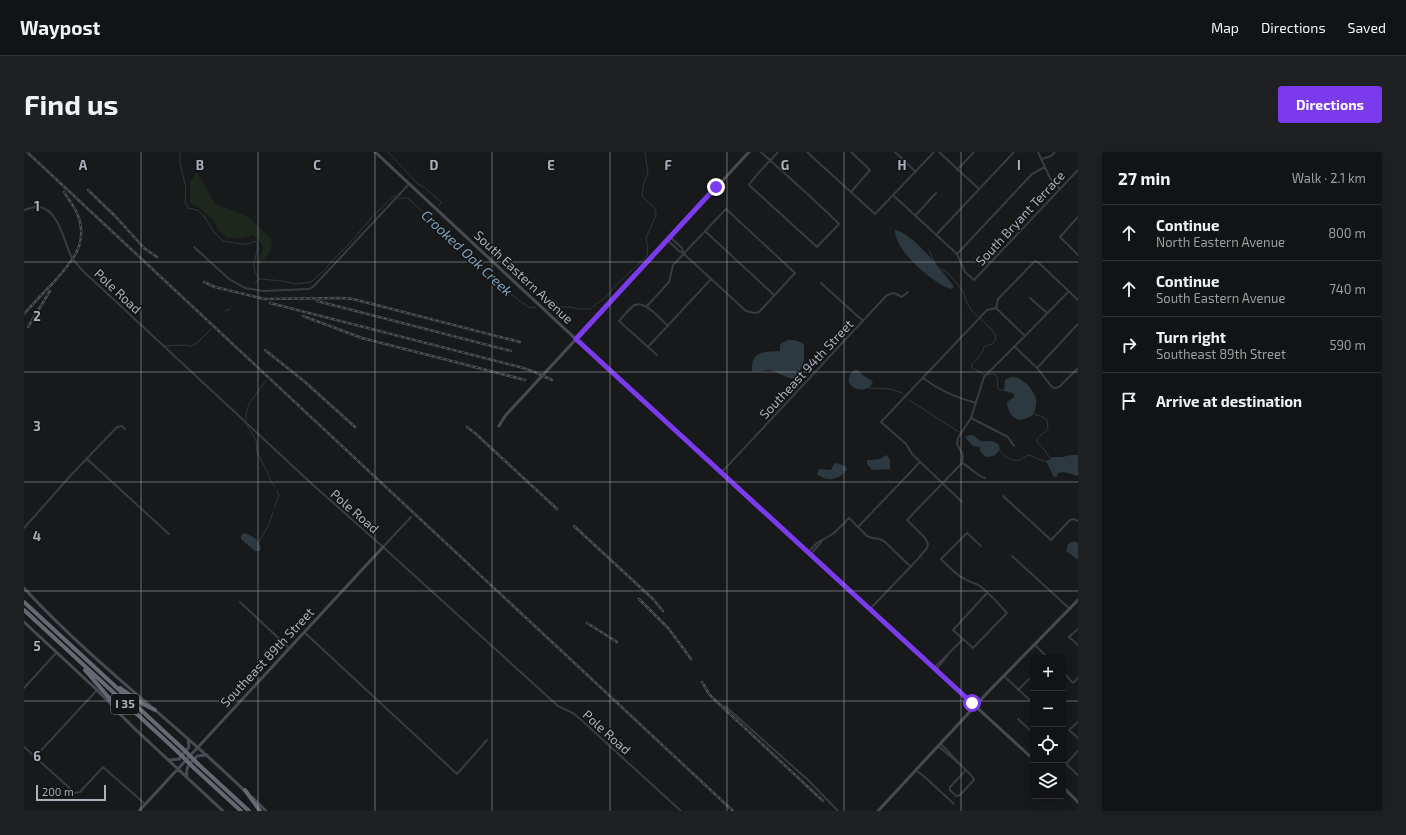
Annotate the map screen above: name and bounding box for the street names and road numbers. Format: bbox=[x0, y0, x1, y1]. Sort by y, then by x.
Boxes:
street label: South Bryant Terrace bbox=[972, 167, 1068, 269]
street label: South Eastern Avenue bbox=[471, 227, 577, 327]
street label: Pole Road bbox=[91, 265, 145, 317]
street label: Southeast 94th Street bbox=[756, 316, 856, 422]
street label: Pole Road bbox=[328, 486, 382, 536]
street label: Southeast 89th Street bbox=[217, 604, 317, 710]
road number: I 35 bbox=[111, 694, 139, 714]
street label: Pole Road bbox=[580, 706, 634, 758]

